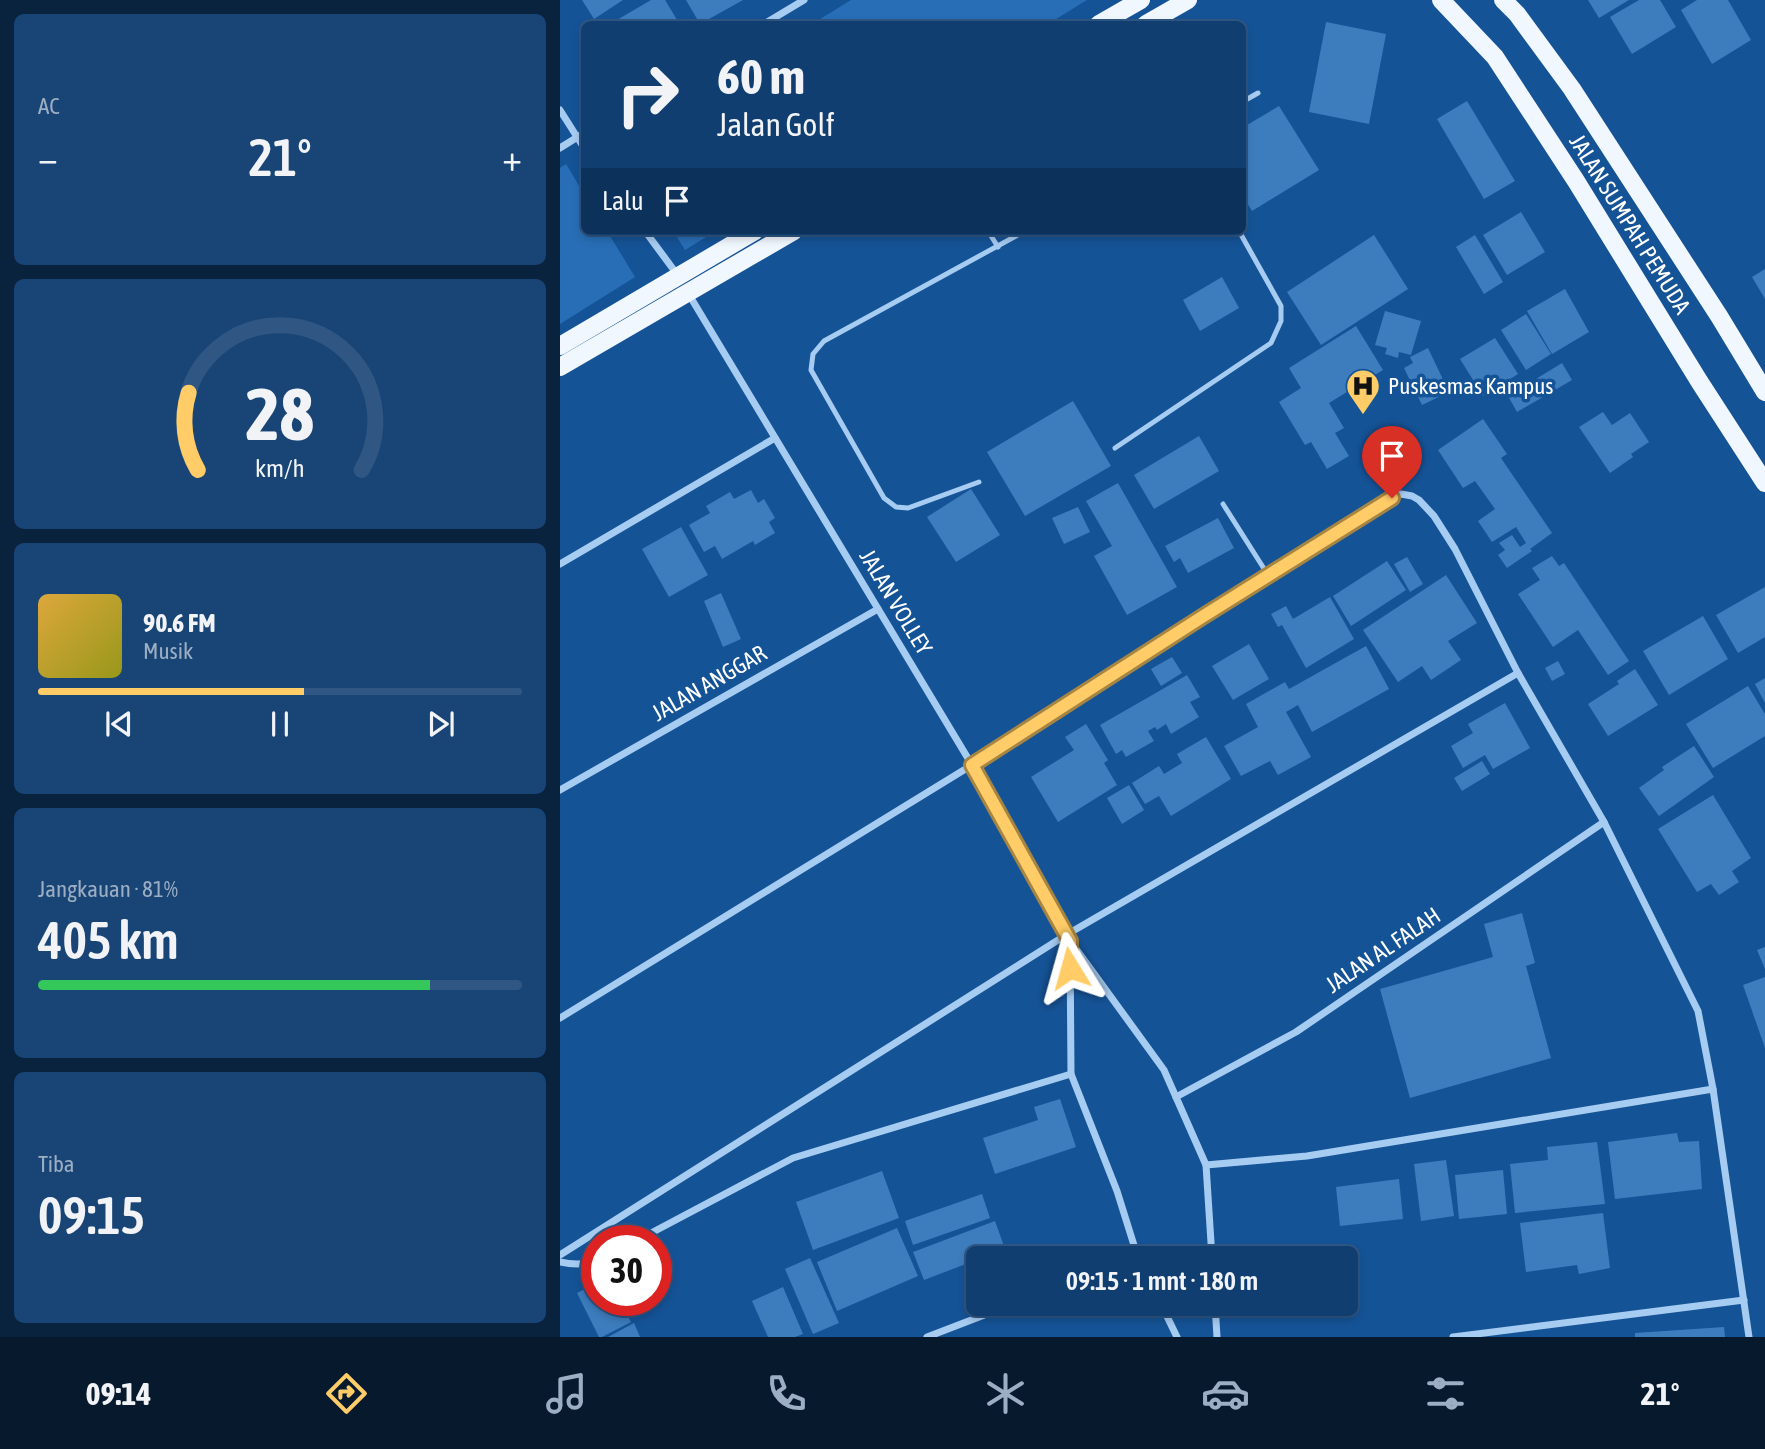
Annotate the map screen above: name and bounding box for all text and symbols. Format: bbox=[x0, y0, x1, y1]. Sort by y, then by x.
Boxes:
text: 60 m bbox=[717, 48, 805, 104]
icon: right bbox=[602, 49, 693, 140]
text: AC bbox=[38, 93, 60, 119]
text: Jalan Golf bbox=[717, 106, 835, 143]
text: 21° bbox=[248, 127, 312, 187]
street label: JALAN SUMPAH PEMUDA bbox=[1564, 130, 1696, 319]
text: − bbox=[38, 136, 58, 179]
text: + bbox=[502, 136, 522, 179]
icon: arrive bbox=[658, 182, 696, 220]
text: Lalu bbox=[602, 186, 644, 216]
hospital icon: Puskesmas Kampus bbox=[1344, 367, 1382, 416]
text: 28 bbox=[246, 372, 314, 455]
place label: Puskesmas Kampus bbox=[1388, 373, 1553, 399]
pin bbox=[1362, 426, 1422, 498]
icon: arrive bbox=[1373, 437, 1411, 475]
text: km/h bbox=[255, 454, 305, 482]
street label: JALAN VOLLEY bbox=[855, 545, 938, 660]
text: 90.6 FM bbox=[143, 608, 216, 638]
text: Musik bbox=[143, 638, 193, 664]
street label: JALAN ANGGAR bbox=[647, 640, 771, 726]
icon: previous bbox=[100, 705, 138, 743]
icon: pause bbox=[261, 705, 299, 743]
icon: next bbox=[422, 705, 460, 743]
text: Jangkauan · 81% bbox=[38, 876, 178, 902]
street label: JALAN AL FALAH bbox=[1321, 902, 1445, 998]
text: 405 km bbox=[38, 910, 179, 970]
position arrow bbox=[1033, 931, 1107, 1005]
text: Tiba bbox=[38, 1151, 75, 1177]
text: 09:15 bbox=[38, 1185, 145, 1245]
speed limit sign: 30 bbox=[581, 1225, 672, 1316]
text: 09:15 · 1 mnt · 180 m bbox=[1066, 1266, 1258, 1296]
icon: directions bbox=[322, 1369, 371, 1418]
icon: music bbox=[542, 1369, 591, 1418]
icon: phone bbox=[762, 1369, 811, 1418]
icon: climate bbox=[981, 1369, 1030, 1418]
icon: car bbox=[1201, 1369, 1250, 1418]
icon: filters bbox=[1421, 1369, 1470, 1418]
text: 09:14 bbox=[85, 1375, 151, 1412]
text: 21° bbox=[1641, 1375, 1680, 1412]

